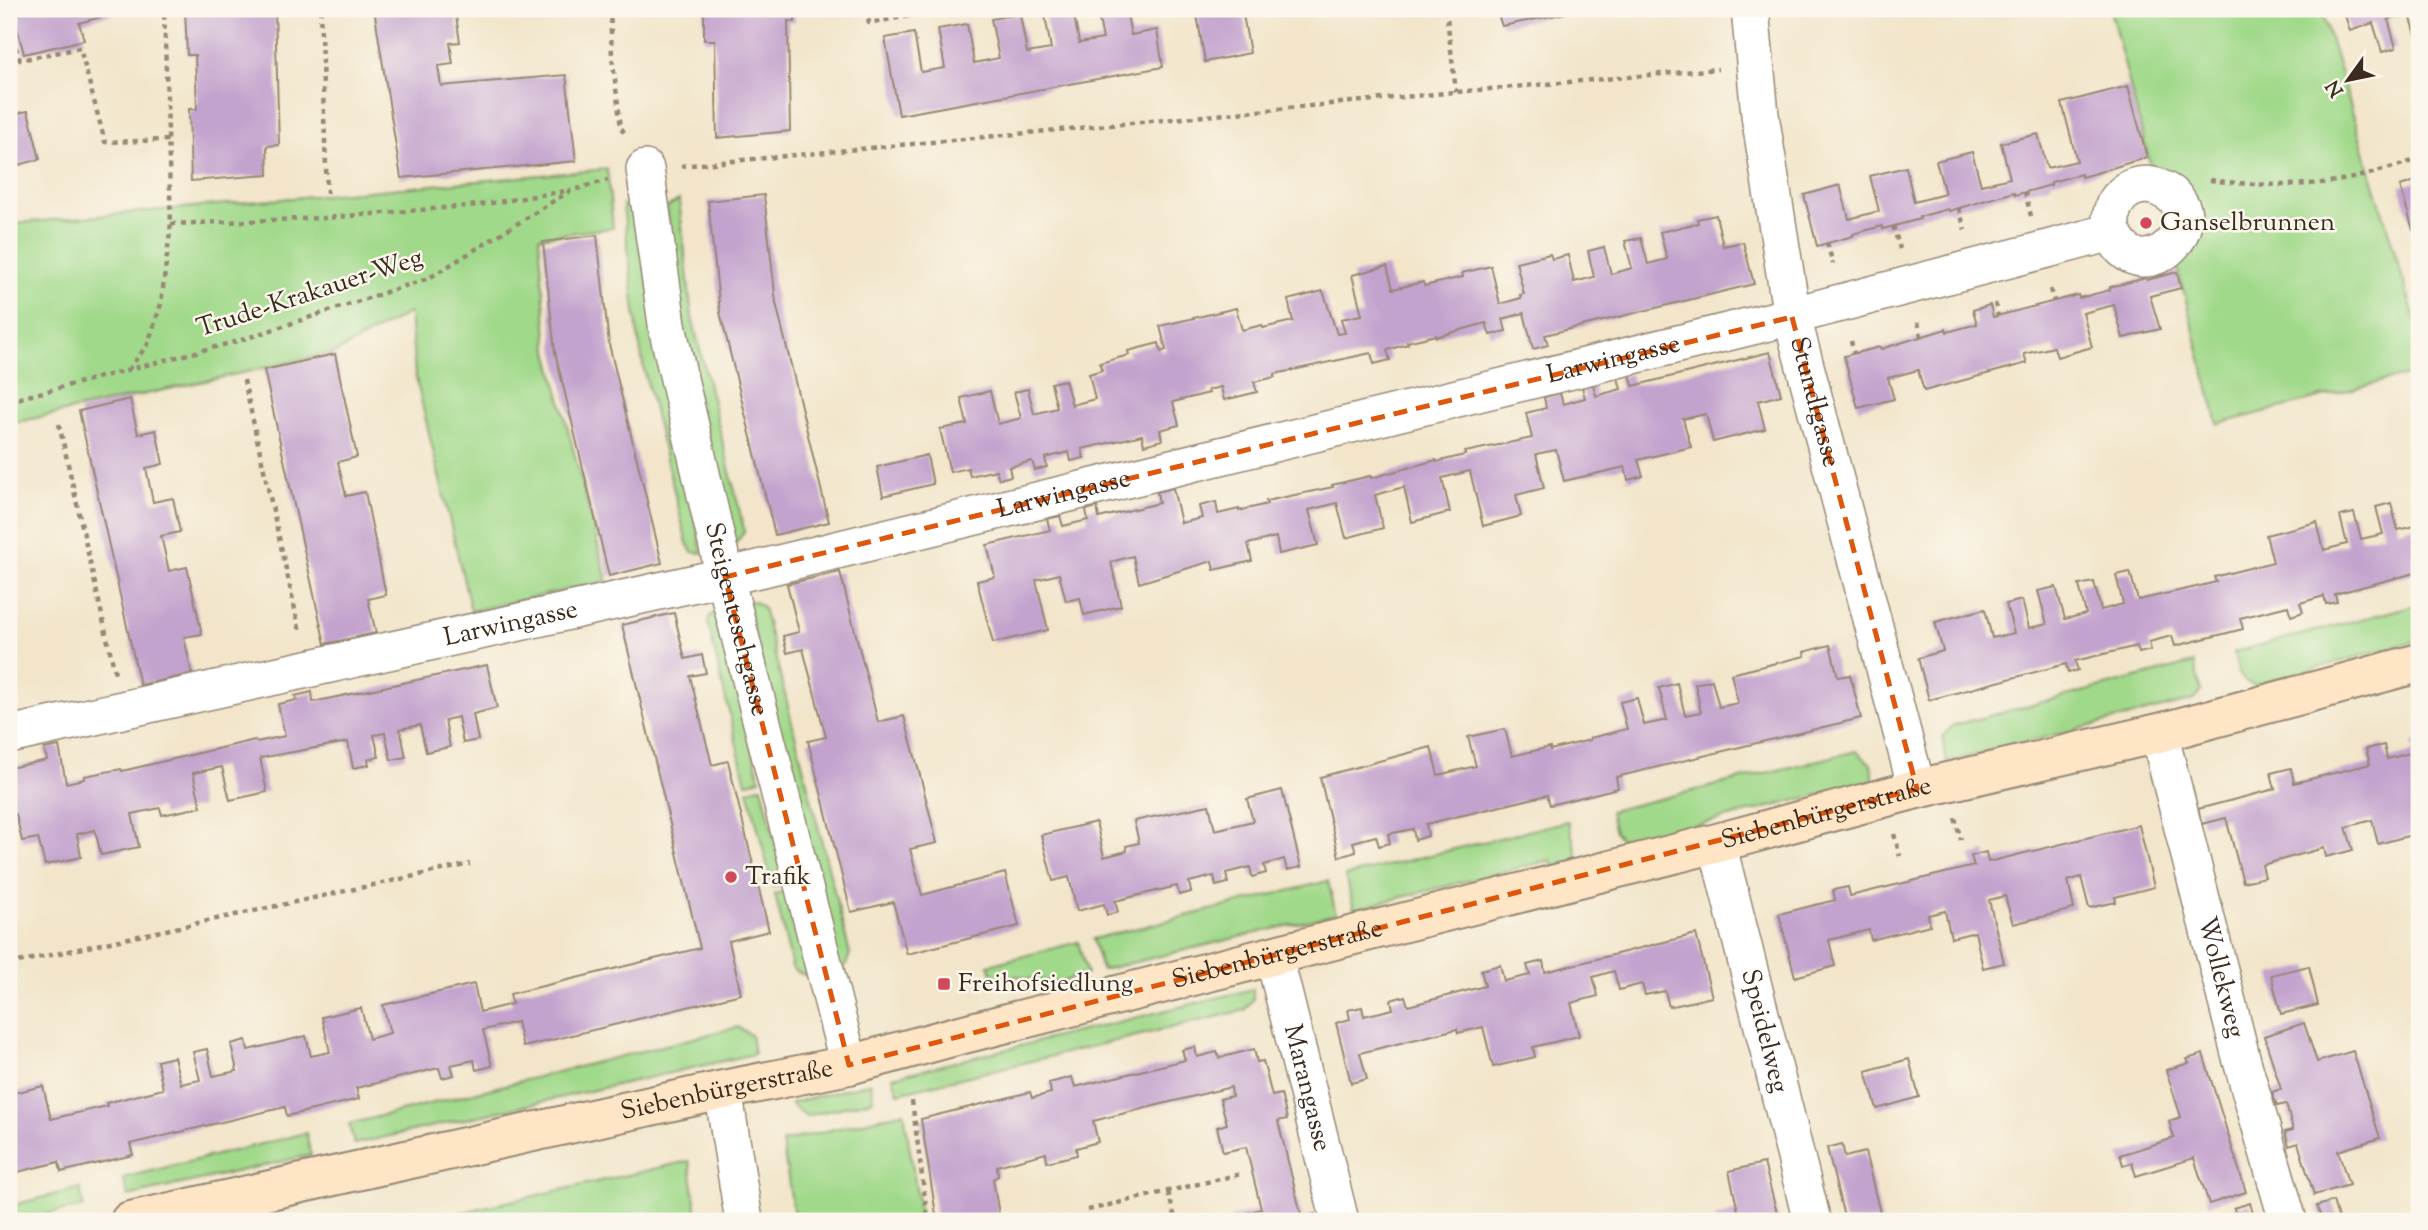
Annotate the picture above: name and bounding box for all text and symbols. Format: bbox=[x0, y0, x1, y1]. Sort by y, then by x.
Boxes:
north arrow bbox=[2312, 46, 2382, 116]
text: N bbox=[2320, 74, 2351, 102]
place label: Ganselbrunnen bbox=[2160, 205, 2335, 242]
marker: Ganselbrunnen bbox=[2138, 215, 2154, 231]
street label: Trude-Krakauer-Weg bbox=[192, 240, 428, 348]
street label: Larwingasse bbox=[1543, 326, 1684, 394]
street label: Stundlgasse bbox=[1780, 333, 1849, 471]
street label: Larwingasse bbox=[993, 460, 1134, 529]
street label: Steigenteschgasse bbox=[694, 519, 778, 720]
street label: Larwingasse bbox=[440, 591, 581, 657]
street label: Siebenbürgerstraße bbox=[1717, 768, 1935, 860]
place label: Trafik bbox=[745, 859, 811, 896]
marker: Trafik bbox=[723, 869, 739, 885]
street label: Siebenbürgerstraße bbox=[1168, 910, 1387, 999]
street label: Wollekweg bbox=[2188, 913, 2254, 1042]
street label: Speidelweg bbox=[1731, 965, 1798, 1097]
place label: Freihofsiedlung bbox=[958, 966, 1134, 1003]
marker: Freihofsiedlung bbox=[936, 976, 952, 992]
street label: Marangasse bbox=[1273, 1021, 1340, 1155]
street label: Siebenbürgerstraße bbox=[617, 1050, 836, 1131]

